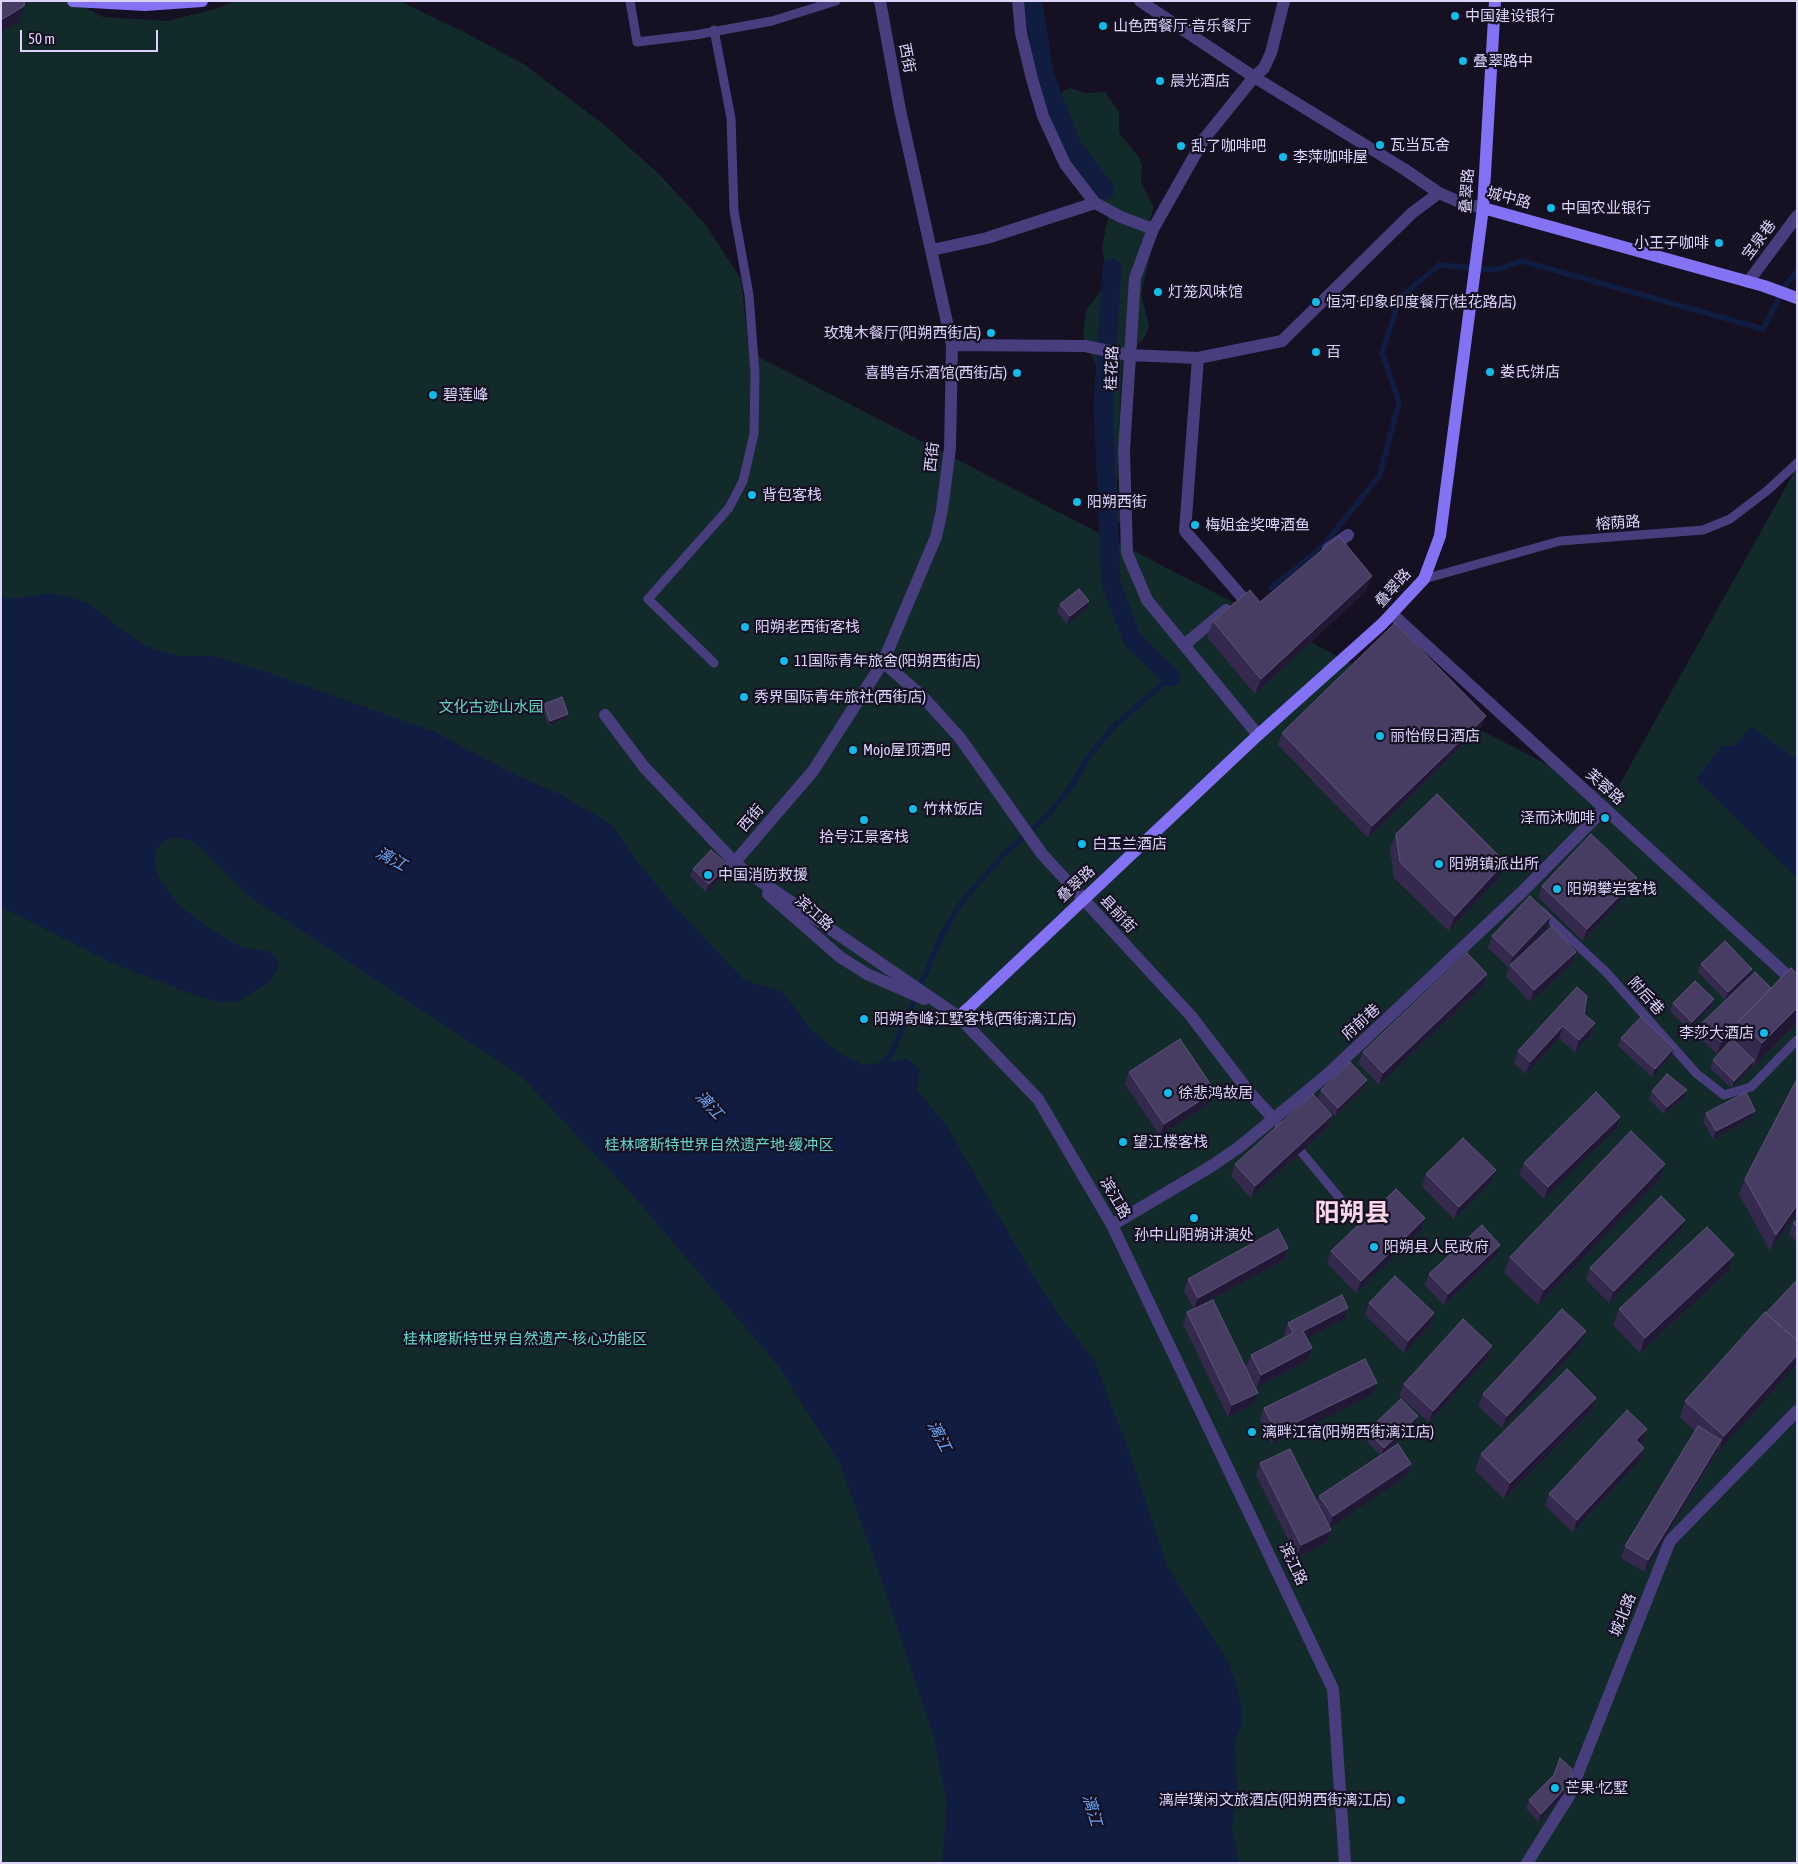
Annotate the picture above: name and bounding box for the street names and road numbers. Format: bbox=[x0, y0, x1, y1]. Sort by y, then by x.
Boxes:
street label: 西街 bbox=[895, 42, 919, 74]
street label: 叠翠路 bbox=[1456, 168, 1478, 214]
street label: 城中路 bbox=[1485, 183, 1533, 213]
street label: 宝泉巷 bbox=[1738, 217, 1780, 263]
street label: 桂花路 bbox=[1102, 345, 1122, 391]
street label: 西街 bbox=[921, 441, 943, 473]
street label: 榕荫路 bbox=[1595, 512, 1641, 534]
street label: 叠翠路 bbox=[1371, 565, 1415, 611]
street label: 芙蓉路 bbox=[1582, 765, 1628, 809]
street label: 西街 bbox=[734, 801, 768, 835]
street label: 叠翠路 bbox=[1053, 862, 1099, 906]
street label: 滨江路 bbox=[791, 891, 837, 935]
street label: 县前街 bbox=[1096, 891, 1140, 937]
street label: 附后巷 bbox=[1624, 973, 1668, 1019]
street label: 府前巷 bbox=[1338, 1000, 1384, 1044]
street label: 滨江路 bbox=[1096, 1174, 1134, 1222]
street label: 滨江路 bbox=[1275, 1540, 1311, 1588]
street label: 城北路 bbox=[1606, 1591, 1640, 1639]

